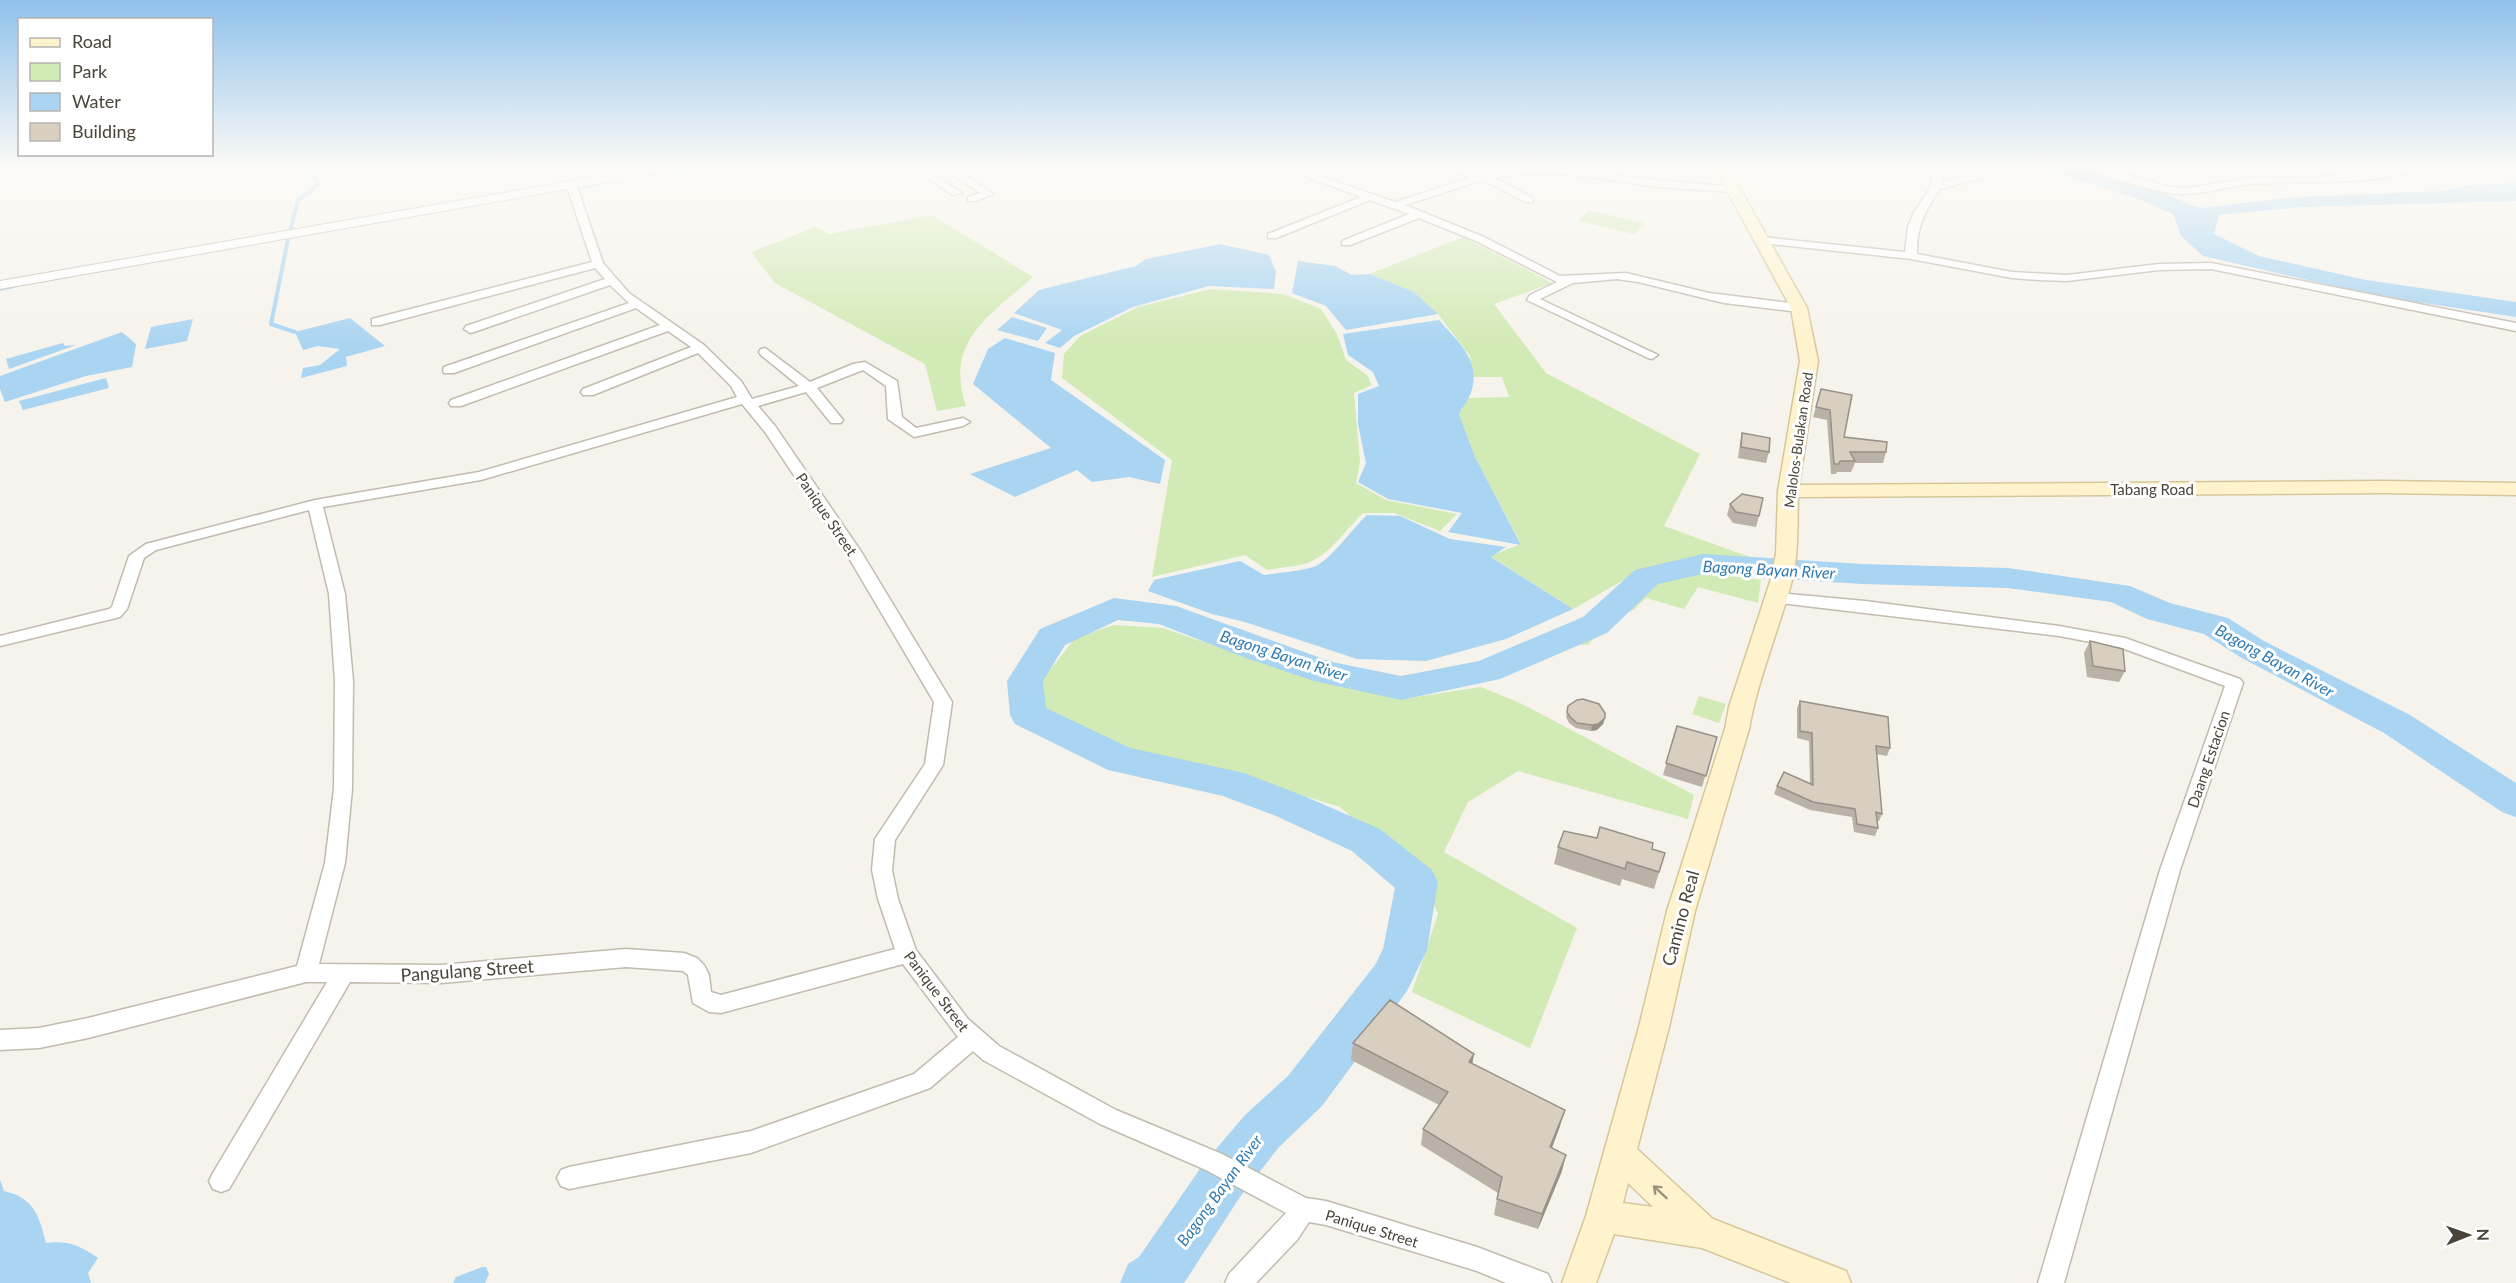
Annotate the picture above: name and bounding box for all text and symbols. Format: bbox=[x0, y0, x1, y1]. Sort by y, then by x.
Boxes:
legend bbox=[18, 18, 213, 156]
text: Road bbox=[72, 30, 112, 52]
text: Park bbox=[72, 60, 108, 82]
text: Water bbox=[72, 90, 121, 112]
text: Building bbox=[72, 120, 136, 142]
street label: Malolos-Bulakan Road bbox=[1780, 371, 1816, 509]
street label: Panique Street bbox=[793, 469, 862, 559]
street label: Tabang Road bbox=[2110, 480, 2194, 498]
water label: Bagong Bayan River bbox=[1702, 556, 1836, 582]
water label: Bagong Bayan River bbox=[2212, 620, 2338, 701]
water label: Bagong Bayan River bbox=[1218, 625, 1350, 685]
street label: Daang Estacion bbox=[2183, 708, 2233, 810]
street label: Camino Real bbox=[1657, 868, 1703, 968]
street label: Panique Street bbox=[901, 947, 974, 1035]
street label: Pangulang Street bbox=[400, 954, 535, 986]
water label: Bagong Bayan River bbox=[1172, 1130, 1266, 1249]
one-way arrow bbox=[1653, 1185, 1668, 1199]
street label: Panique Street bbox=[1323, 1205, 1421, 1251]
north arrow bbox=[2438, 1205, 2498, 1265]
text: N bbox=[2474, 1228, 2493, 1241]

